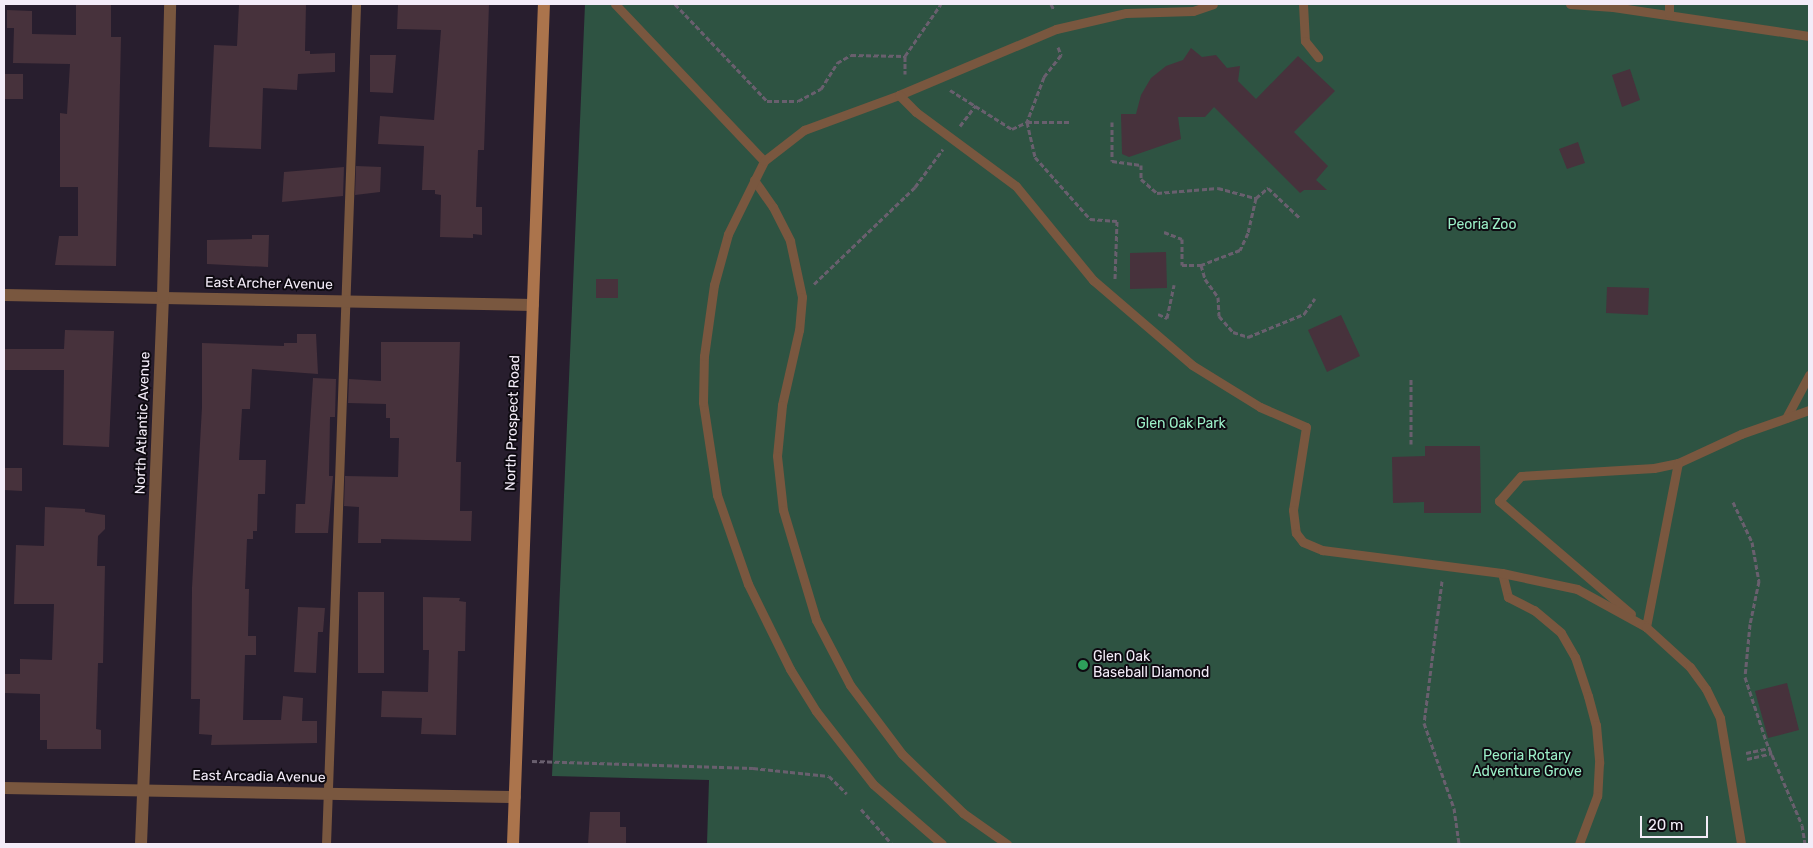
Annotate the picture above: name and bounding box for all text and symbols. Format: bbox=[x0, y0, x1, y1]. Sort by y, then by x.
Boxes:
park label: Peoria Zoo bbox=[1448, 217, 1516, 233]
street label: East Archer Avenue bbox=[205, 274, 333, 294]
street label: North Atlantic Avenue bbox=[132, 351, 154, 495]
street label: North Prospect Road bbox=[502, 355, 524, 491]
park label: Glen Oak Park bbox=[1136, 416, 1226, 432]
place label: Glen Oak Baseball Diamond bbox=[1093, 649, 1209, 682]
marker: Glen Oak Baseball Diamond bbox=[1077, 659, 1089, 671]
park label: Peoria Rotary Adventure Grove bbox=[1472, 748, 1582, 780]
street label: East Arcadia Avenue bbox=[192, 767, 326, 787]
scale bar bbox=[1643, 806, 1710, 838]
text: 20 m bbox=[1648, 816, 1683, 834]

